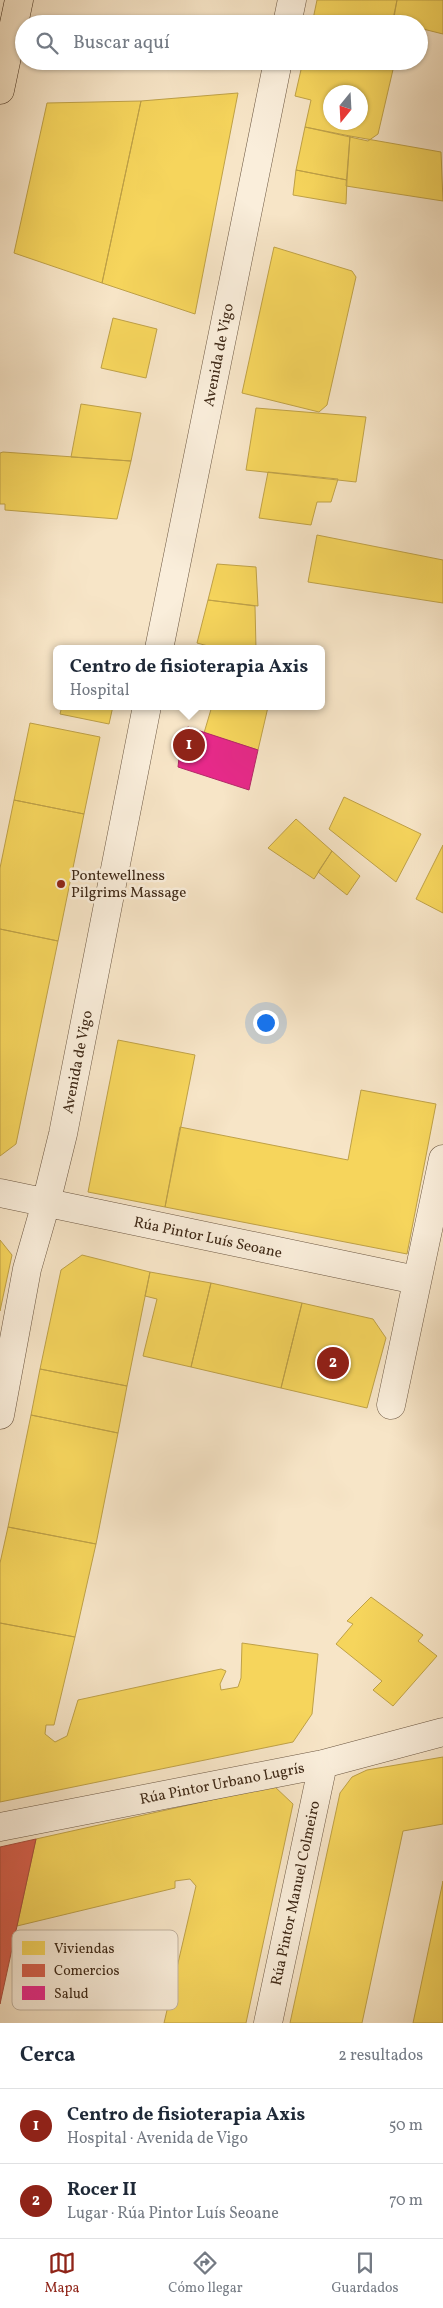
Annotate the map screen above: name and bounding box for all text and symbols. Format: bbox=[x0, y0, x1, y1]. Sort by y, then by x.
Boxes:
search box bbox=[15, 15, 428, 70]
icon: search bbox=[33, 29, 61, 57]
text: Buscar aquí bbox=[73, 30, 170, 56]
north arrow bbox=[323, 85, 368, 130]
street label: Avenida de Vigo bbox=[199, 302, 240, 409]
popup bbox=[53, 645, 325, 710]
text: Centro de fisioterapia Axis bbox=[70, 654, 308, 680]
text: Hospital bbox=[70, 680, 130, 702]
pin: 1 bbox=[173, 726, 205, 764]
place label: Pontewellness Pilgrims Massage bbox=[71, 866, 186, 904]
marker: Pontewellness Pilgrims Massage bbox=[55, 878, 67, 890]
street label: Avenida de Vigo bbox=[58, 1009, 99, 1116]
your location bbox=[253, 1010, 279, 1036]
street label: Rúa Pintor Luís Seoane bbox=[131, 1212, 284, 1264]
pin: 2 bbox=[317, 1344, 349, 1382]
street label: Rúa Pintor Urbano Lugrís bbox=[138, 1758, 307, 1811]
street label: Rúa Pintor Manuel Colmeiro bbox=[267, 1799, 326, 1988]
legend bbox=[12, 1930, 178, 2010]
text: Viviendas bbox=[54, 1940, 115, 1959]
text: Comercios bbox=[54, 1962, 119, 1981]
text: Salud bbox=[54, 1985, 89, 2004]
text: Cerca bbox=[20, 2041, 75, 2070]
text: 2 resultados bbox=[338, 2045, 423, 2067]
text: Centro de fisioterapia Axis bbox=[67, 2102, 305, 2128]
text: 1 bbox=[33, 2115, 39, 2137]
text: 50 m bbox=[389, 2115, 423, 2137]
text: Hospital · Avenida de Vigo bbox=[67, 2128, 248, 2150]
text: Rocer II bbox=[67, 2177, 137, 2203]
text: 2 bbox=[32, 2190, 40, 2212]
text: 70 m bbox=[389, 2190, 423, 2212]
text: Lugar · Rúa Pintor Luís Seoane bbox=[67, 2203, 279, 2225]
tab: Mapa bbox=[44, 2249, 79, 2298]
tab: Cómo llegar bbox=[168, 2249, 243, 2298]
tab: Guardados bbox=[331, 2249, 399, 2298]

